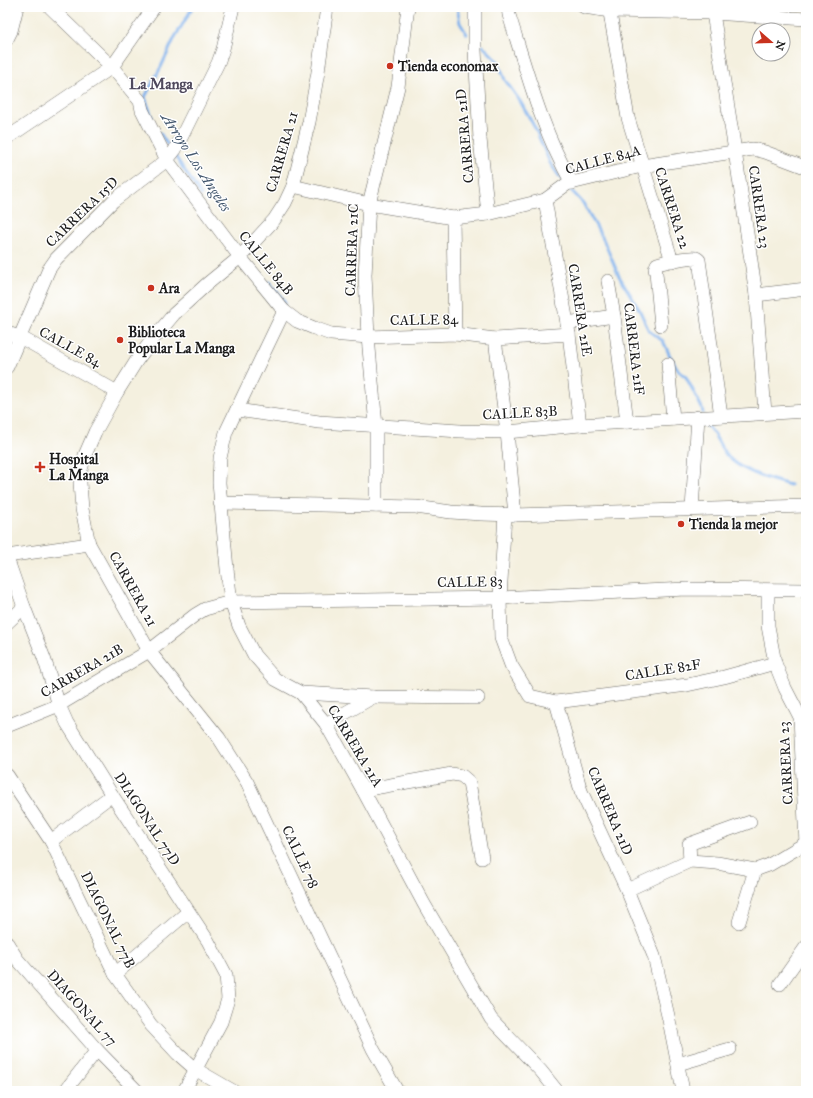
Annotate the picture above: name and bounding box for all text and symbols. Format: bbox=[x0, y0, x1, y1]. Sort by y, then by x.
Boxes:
north arrow bbox=[751, 22, 791, 62]
text: N bbox=[772, 39, 788, 52]
place label: Tienda economax bbox=[397, 58, 499, 75]
marker: Tienda economax bbox=[385, 61, 395, 71]
district label: La Manga bbox=[129, 75, 194, 94]
street label: CARRERA 21D bbox=[452, 88, 478, 184]
water label: Arroyo Los Angeles bbox=[156, 107, 235, 216]
street label: CARRERA 21 bbox=[262, 109, 302, 194]
street label: CALLE 84A bbox=[563, 142, 643, 178]
street label: CARRERA 23 bbox=[745, 164, 773, 250]
street label: CARRERA 22 bbox=[651, 165, 693, 251]
street label: CARRERA 15D bbox=[42, 173, 122, 251]
street label: CARRERA 21C bbox=[342, 203, 362, 297]
street label: CALLE 84B bbox=[235, 228, 297, 298]
street label: CARRERA 21E bbox=[564, 263, 596, 357]
place label: Ara bbox=[158, 280, 181, 297]
marker: Ara bbox=[146, 283, 156, 293]
street label: CARRERA 21F bbox=[620, 302, 648, 396]
street label: CALLE 84 bbox=[390, 311, 459, 329]
street label: CALLE 84 bbox=[36, 323, 105, 371]
place label: Biblioteca Popular La Manga bbox=[128, 324, 236, 358]
marker: Biblioteca Popular La Manga bbox=[115, 335, 125, 345]
street label: CALLE 83B bbox=[482, 403, 558, 423]
place label: Hospital La Manga bbox=[49, 451, 110, 485]
marker: Hospital La Manga bbox=[34, 461, 46, 473]
place label: Tienda la mejor bbox=[688, 516, 779, 534]
marker: Tienda la mejor bbox=[676, 519, 686, 529]
street label: CARRERA 21 bbox=[105, 548, 161, 630]
street label: CALLE 83 bbox=[437, 573, 503, 591]
street label: CARRERA 21B bbox=[38, 640, 126, 702]
street label: CALLE 82F bbox=[624, 656, 702, 684]
street label: CARRERA 21A bbox=[324, 702, 386, 791]
street label: CARRERA 23 bbox=[775, 721, 797, 805]
street label: CARRERA 21D bbox=[584, 764, 636, 858]
street label: DIAGONAL 77D bbox=[111, 769, 183, 869]
street label: CALLE 78 bbox=[278, 823, 322, 891]
street label: DIAGONAL 77B bbox=[77, 869, 139, 971]
street label: DIAGONAL 77 bbox=[44, 967, 120, 1049]

